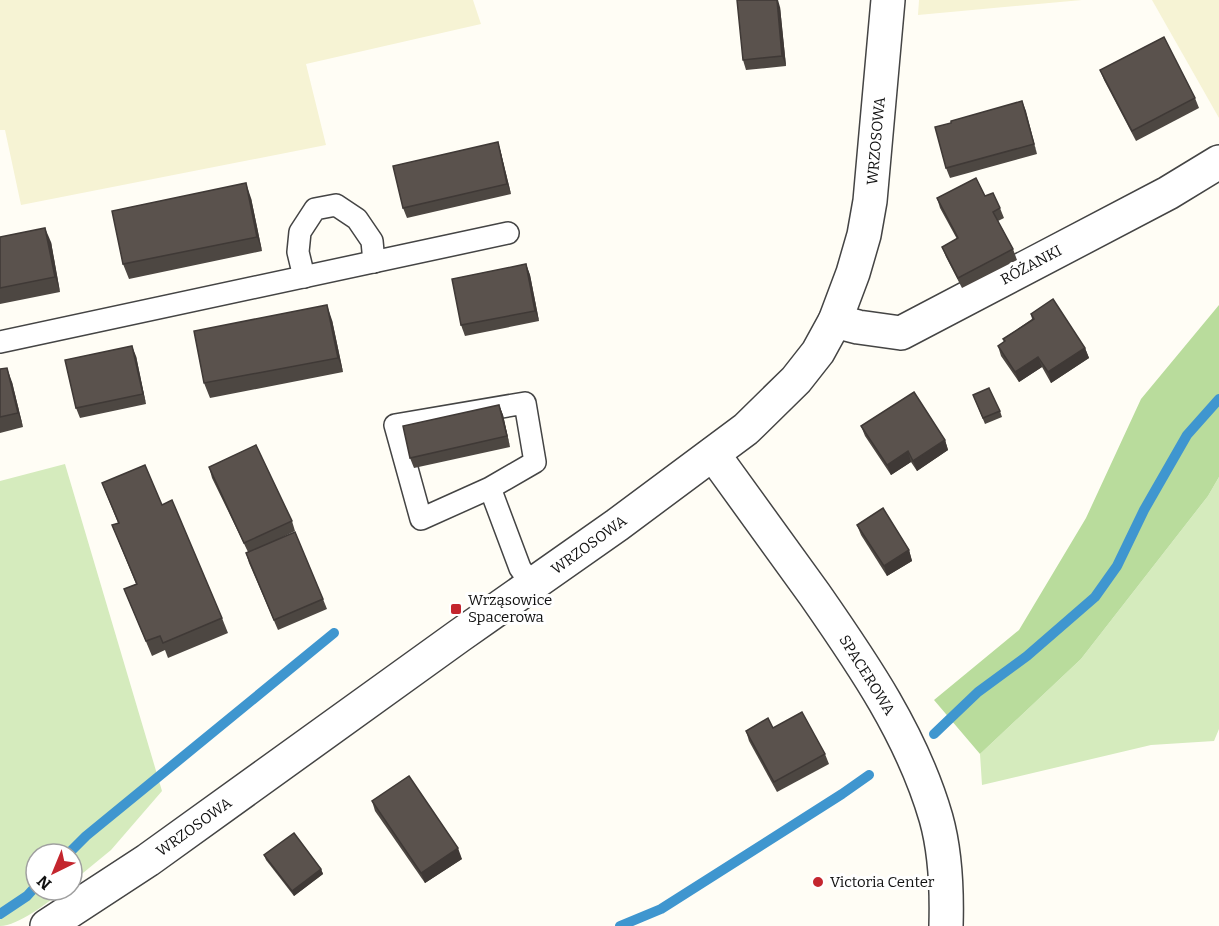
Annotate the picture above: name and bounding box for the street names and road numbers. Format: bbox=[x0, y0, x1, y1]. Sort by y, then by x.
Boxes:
street label: WRZOSOWA bbox=[863, 96, 889, 186]
street label: RÓŻANKI bbox=[997, 241, 1065, 289]
street label: WRZOSOWA bbox=[548, 511, 630, 578]
street label: SPACEROWA bbox=[835, 632, 899, 719]
street label: WRZOSOWA bbox=[153, 793, 235, 860]

